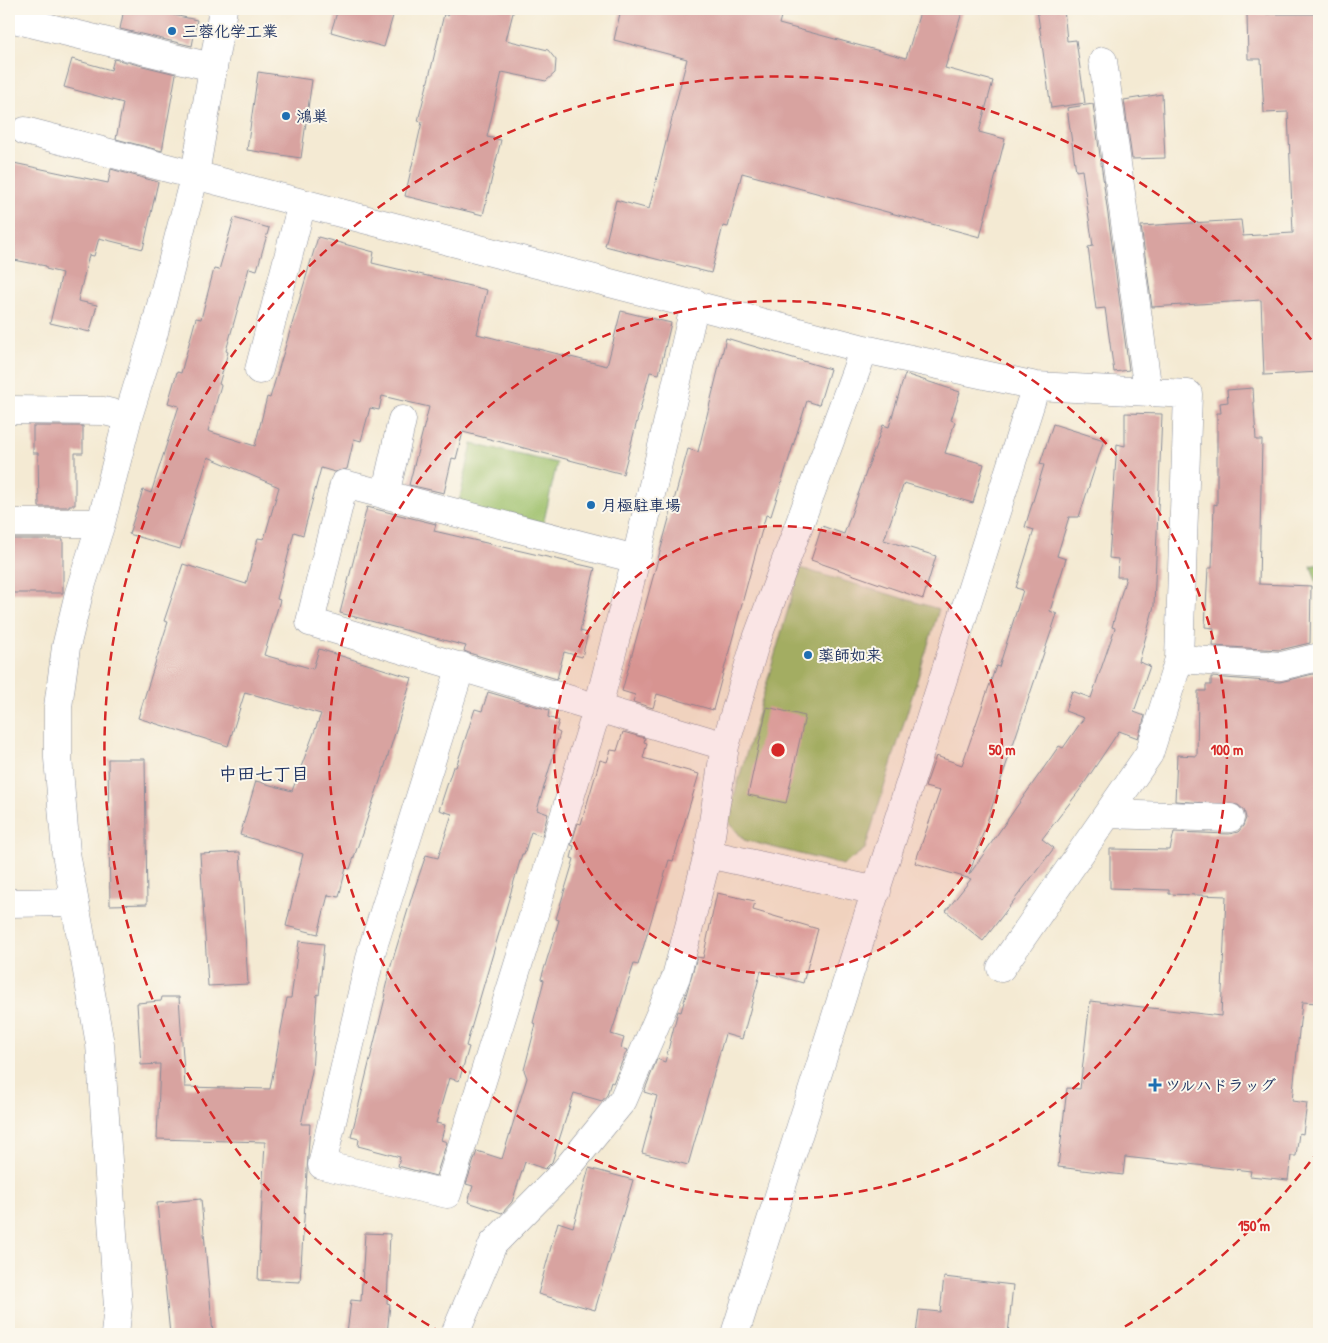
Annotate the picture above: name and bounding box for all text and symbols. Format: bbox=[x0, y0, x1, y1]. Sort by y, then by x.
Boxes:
place label: 三蓉化学工業 bbox=[182, 20, 278, 42]
marker: 三蓉化学工業 bbox=[166, 25, 178, 37]
place label: 鴻巣 bbox=[296, 105, 328, 127]
marker: 鴻巣 bbox=[280, 110, 292, 122]
place label: 月極駐車場 bbox=[601, 494, 681, 516]
marker: 月極駐車場 bbox=[585, 499, 597, 511]
place label: 薬師如来 bbox=[818, 644, 882, 666]
marker: 薬師如来 bbox=[802, 649, 814, 661]
text: 50 m bbox=[989, 739, 1015, 760]
text: 100 m bbox=[1211, 739, 1243, 760]
centre of rings bbox=[769, 741, 787, 759]
district label: 中田七丁目 bbox=[219, 761, 309, 786]
place label: ツルハドラッグ bbox=[1165, 1074, 1276, 1096]
marker: ツルハドラッグ bbox=[1149, 1079, 1161, 1091]
text: 150 m bbox=[1238, 1215, 1270, 1236]

